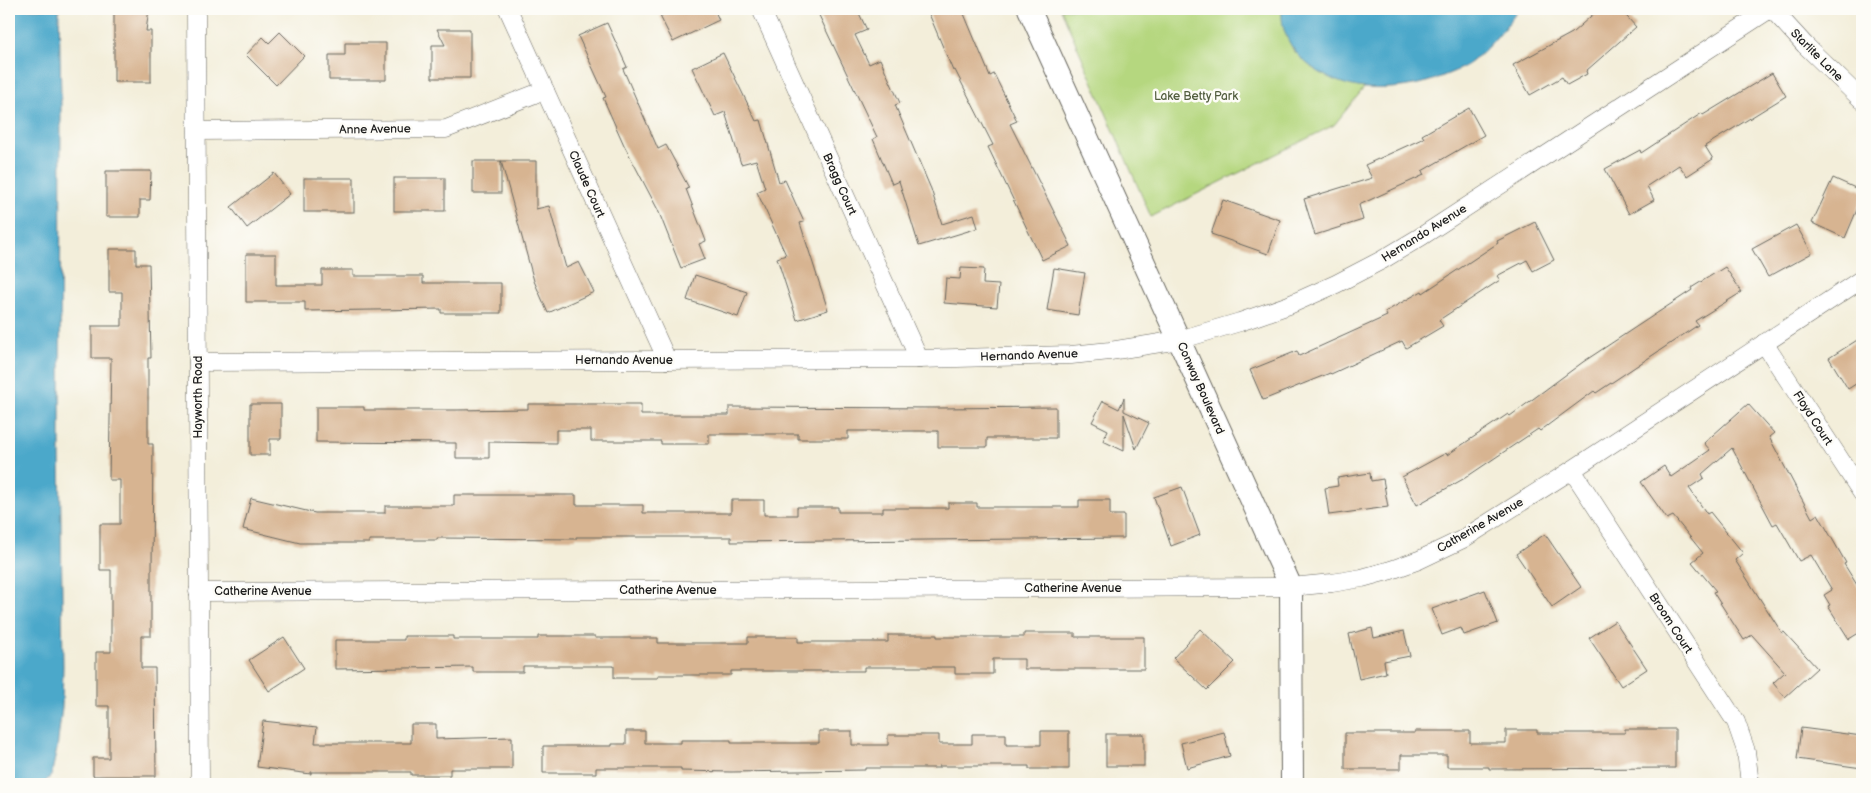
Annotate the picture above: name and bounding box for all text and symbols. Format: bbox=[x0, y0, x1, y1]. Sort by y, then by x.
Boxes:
street label: Starlite Lane bbox=[1787, 26, 1846, 85]
park label: Lake Betty Park bbox=[1154, 89, 1238, 104]
street label: Anne Avenue bbox=[339, 121, 411, 138]
street label: Claude Court bbox=[565, 148, 608, 220]
street label: Bragg Court bbox=[819, 151, 860, 218]
street label: Hernando Avenue bbox=[1379, 201, 1470, 266]
street label: Conway Boulevard bbox=[1173, 340, 1228, 437]
street label: Hernando Avenue bbox=[980, 346, 1078, 365]
street label: Hernando Avenue bbox=[575, 353, 673, 368]
street label: Hayworth Road bbox=[191, 355, 206, 438]
street label: Floyd Court bbox=[1789, 388, 1836, 448]
street label: Catherine Avenue bbox=[1434, 495, 1526, 556]
street label: Catherine Avenue bbox=[1024, 581, 1122, 596]
street label: Catherine Avenue bbox=[619, 583, 717, 598]
street label: Catherine Avenue bbox=[214, 584, 312, 599]
street label: Broom Court bbox=[1645, 590, 1696, 657]

